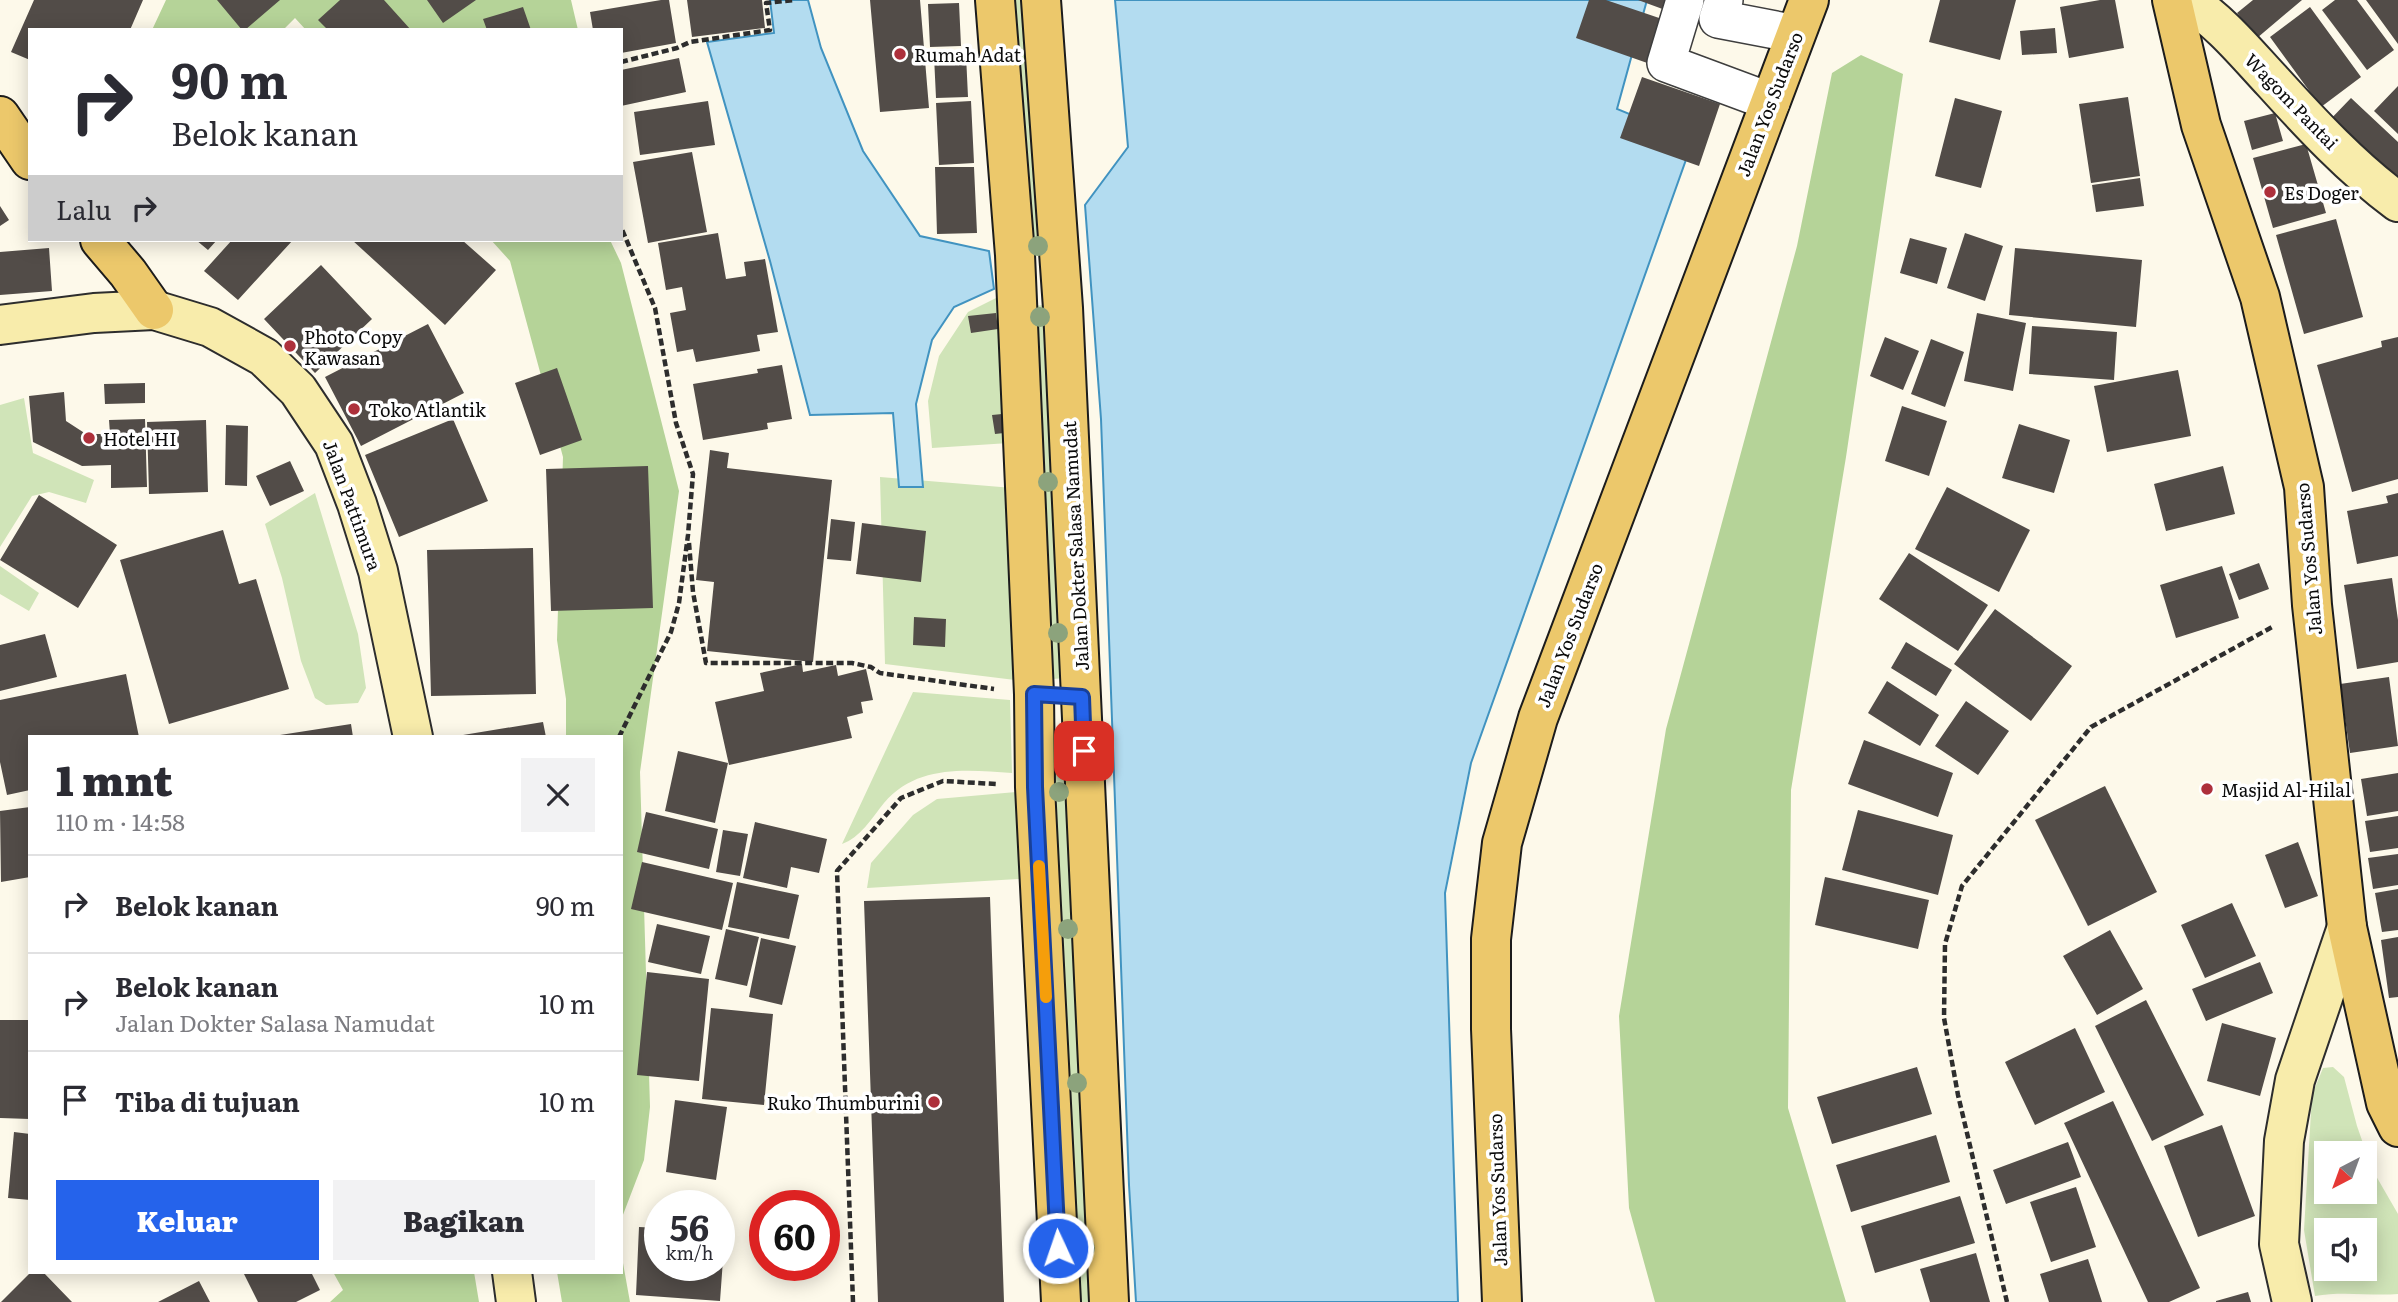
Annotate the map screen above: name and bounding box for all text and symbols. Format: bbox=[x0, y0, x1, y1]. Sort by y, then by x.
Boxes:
street label: Jalan Yos Sudarso bbox=[1729, 28, 1809, 180]
text: 90 m bbox=[171, 41, 288, 114]
place label: Rumah Adat bbox=[914, 41, 1022, 68]
marker: Rumah Adat bbox=[892, 46, 908, 62]
street label: Wagom Pantai bbox=[2239, 47, 2345, 155]
icon: right bbox=[56, 56, 147, 147]
text: Belok kanan bbox=[171, 108, 359, 156]
place label: Es Doger bbox=[2284, 179, 2359, 206]
marker: Es Doger bbox=[2262, 184, 2278, 200]
text: Lalu bbox=[56, 189, 111, 228]
icon: right bbox=[125, 189, 163, 227]
place label: Photo Copy Kawasan bbox=[304, 323, 403, 371]
marker: Photo Copy Kawasan bbox=[282, 338, 298, 354]
place label: Toko Atlantik bbox=[368, 396, 487, 423]
marker: Toko Atlantik bbox=[346, 401, 362, 417]
street label: Jalan Dokter Salasa Namudat bbox=[1055, 420, 1095, 672]
place label: Hotel HI bbox=[103, 425, 177, 452]
marker: Hotel HI bbox=[81, 430, 97, 446]
street label: Jalan Pattimura bbox=[317, 436, 389, 574]
street label: Jalan Yos Sudarso bbox=[2288, 482, 2328, 636]
street label: Jalan Yos Sudarso bbox=[1529, 559, 1609, 711]
pin bbox=[1054, 721, 1114, 781]
icon: arrive bbox=[1065, 732, 1103, 770]
text: 1 mnt bbox=[56, 747, 172, 809]
button: close bbox=[521, 758, 595, 832]
place label: Masjid Al-Hilal bbox=[2221, 776, 2351, 803]
marker: Masjid Al-Hilal bbox=[2199, 781, 2215, 797]
text: 110 m · 14:58 bbox=[56, 804, 185, 838]
icon: right bbox=[56, 885, 94, 923]
text: Belok kanan bbox=[115, 885, 279, 924]
text: 90 m bbox=[536, 885, 595, 924]
text: Belok kanan bbox=[115, 966, 279, 1005]
icon: right bbox=[56, 983, 94, 1021]
text: 10 m bbox=[539, 983, 595, 1022]
text: Jalan Dokter Salasa Namudat bbox=[115, 1005, 435, 1039]
icon: arrive bbox=[56, 1081, 94, 1119]
text: Tiba di tujuan bbox=[115, 1081, 300, 1120]
text: 10 m bbox=[539, 1081, 595, 1120]
place label: Ruko Thumburini bbox=[767, 1089, 920, 1116]
marker: Ruko Thumburini bbox=[926, 1094, 942, 1110]
street label: Jalan Yos Sudarso bbox=[1481, 1113, 1513, 1267]
north arrow bbox=[2314, 1141, 2376, 1204]
map controls bbox=[2314, 1141, 2377, 1281]
button: Keluar bbox=[56, 1180, 319, 1260]
button: Bagikan bbox=[333, 1180, 595, 1260]
speed limit sign: 60 bbox=[749, 1190, 840, 1281]
text: 56 bbox=[670, 1200, 709, 1252]
position arrow bbox=[1021, 1211, 1095, 1285]
button: sound bbox=[2314, 1218, 2377, 1281]
text: km/h bbox=[666, 1239, 713, 1266]

